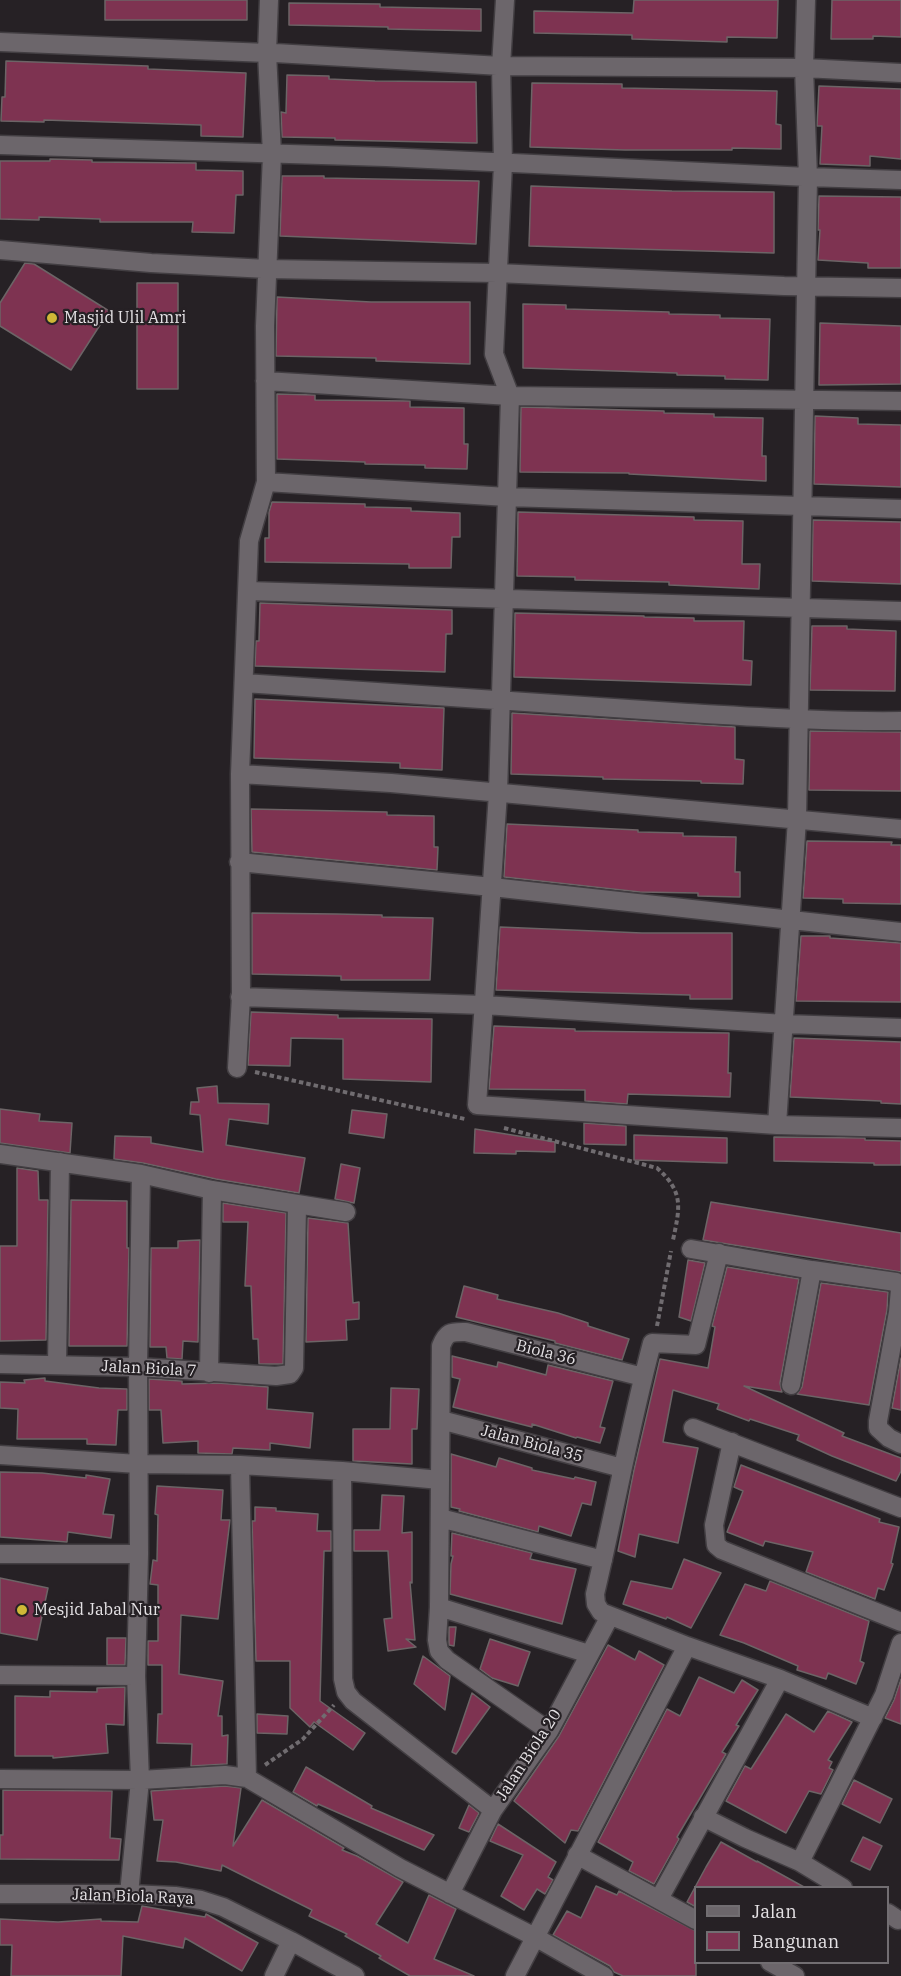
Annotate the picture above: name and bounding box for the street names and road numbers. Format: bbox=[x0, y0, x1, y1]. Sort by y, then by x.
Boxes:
street label: Biola 36 bbox=[514, 1336, 578, 1370]
street label: Jalan Biola 7 bbox=[101, 1357, 197, 1381]
street label: Jalan Biola 35 bbox=[479, 1421, 585, 1467]
street label: Jalan Biola 20 bbox=[492, 1706, 566, 1804]
street label: Jalan Biola Raya bbox=[72, 1885, 194, 1909]

